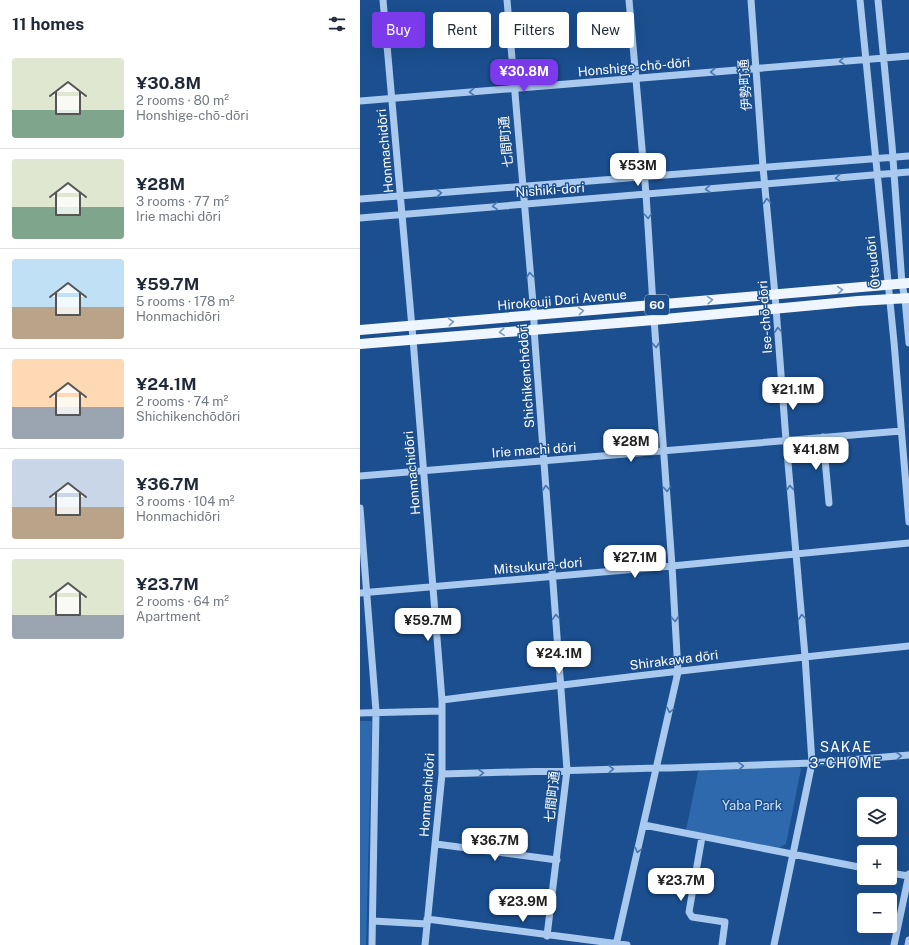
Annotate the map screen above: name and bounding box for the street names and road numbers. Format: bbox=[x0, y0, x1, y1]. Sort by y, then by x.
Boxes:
street label: Honshige-chō-dōri bbox=[577, 55, 691, 79]
street label: 伊勢町通 bbox=[736, 59, 754, 111]
street label: Honmachidōri bbox=[374, 108, 396, 194]
street label: 七間町通 bbox=[496, 115, 516, 169]
street label: Nishiki-dori bbox=[515, 180, 585, 200]
street label: Ōtsudōri bbox=[863, 235, 883, 289]
street label: Ise-chō-dōri bbox=[755, 280, 775, 354]
street label: Hirokouji Dori Avenue bbox=[497, 287, 627, 313]
road number: 60 bbox=[645, 295, 669, 315]
street label: Shichikenchōdōri bbox=[515, 323, 537, 429]
street label: Honmachidōri bbox=[401, 430, 423, 516]
street label: Irie machi dōri bbox=[491, 440, 577, 460]
street label: Mitsukura-dori bbox=[493, 555, 583, 577]
street label: Shirakawa dōri bbox=[629, 647, 719, 673]
street label: Honmachidōri bbox=[417, 752, 437, 838]
street label: 七間町通 bbox=[542, 770, 562, 824]

